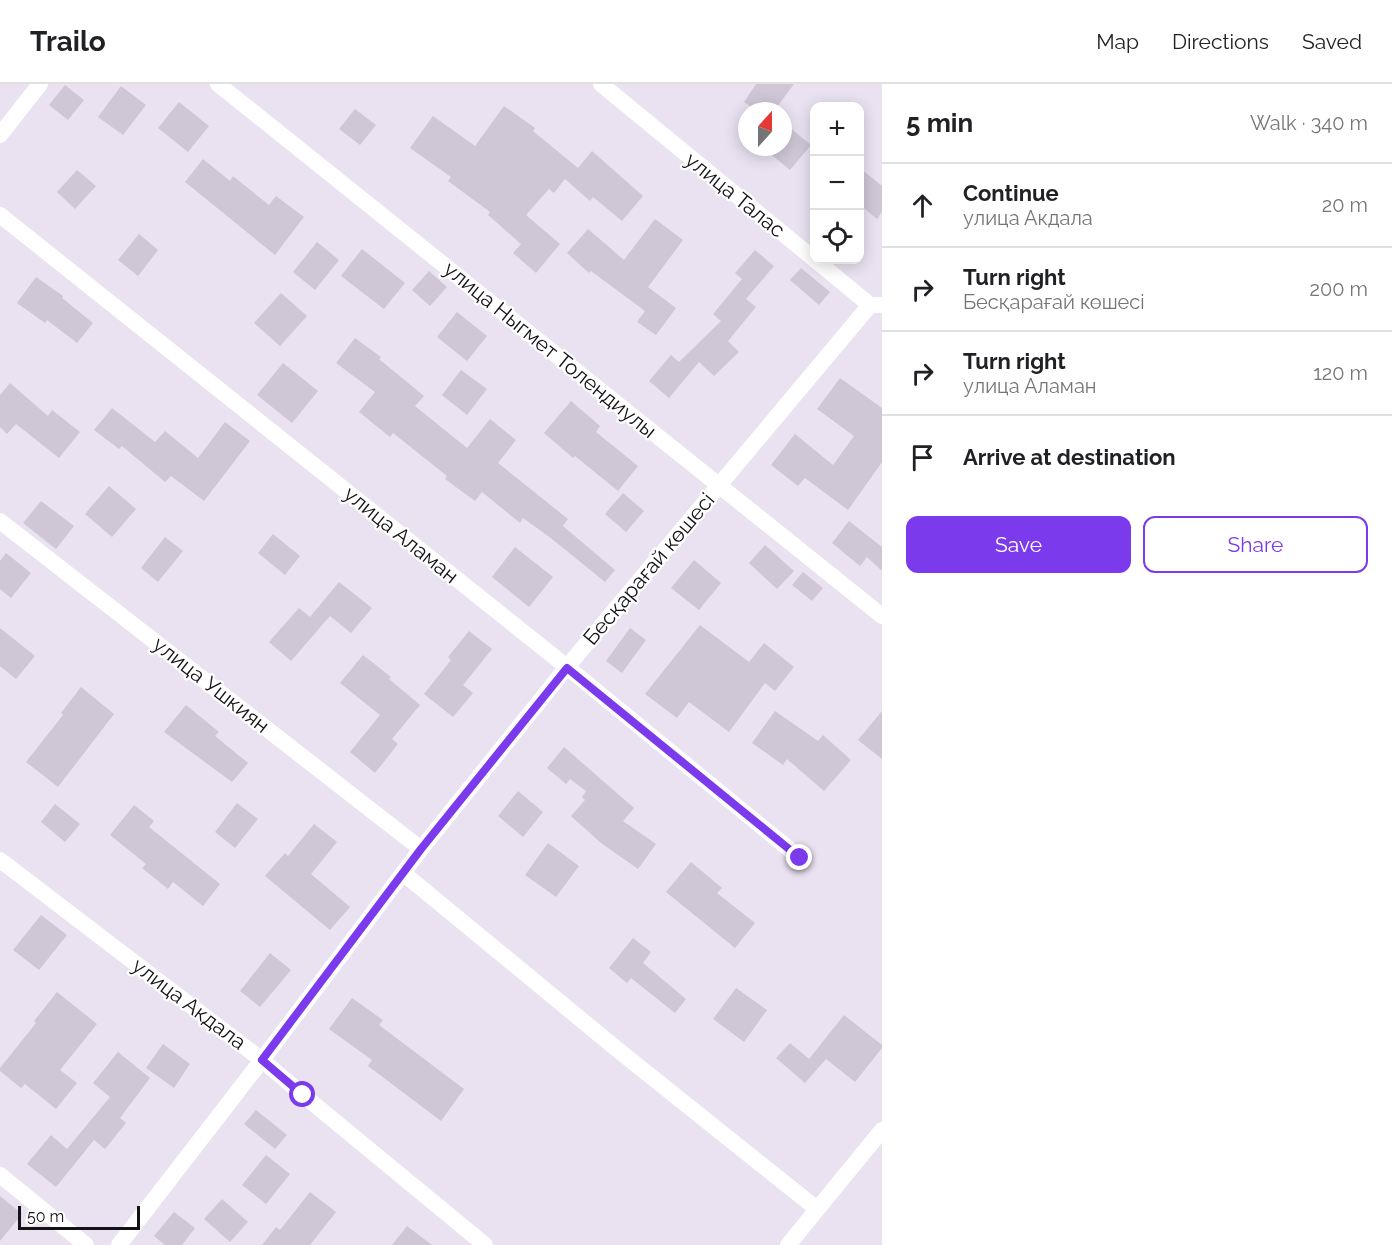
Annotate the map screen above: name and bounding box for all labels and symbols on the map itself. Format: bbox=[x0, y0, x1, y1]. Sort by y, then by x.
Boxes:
north arrow bbox=[738, 102, 792, 156]
street label: улица Талас bbox=[680, 147, 790, 242]
street label: улица Ныгмет Толендиулы bbox=[439, 256, 662, 443]
street label: улица Аламан bbox=[339, 481, 464, 588]
street label: Бесқарағай көшесі bbox=[578, 488, 720, 650]
street label: улица Ушкиян bbox=[148, 631, 275, 738]
route end bbox=[786, 844, 812, 870]
street label: улица Акдала bbox=[127, 953, 251, 1055]
route start bbox=[289, 1081, 315, 1107]
scale bar bbox=[18, 1203, 140, 1230]

